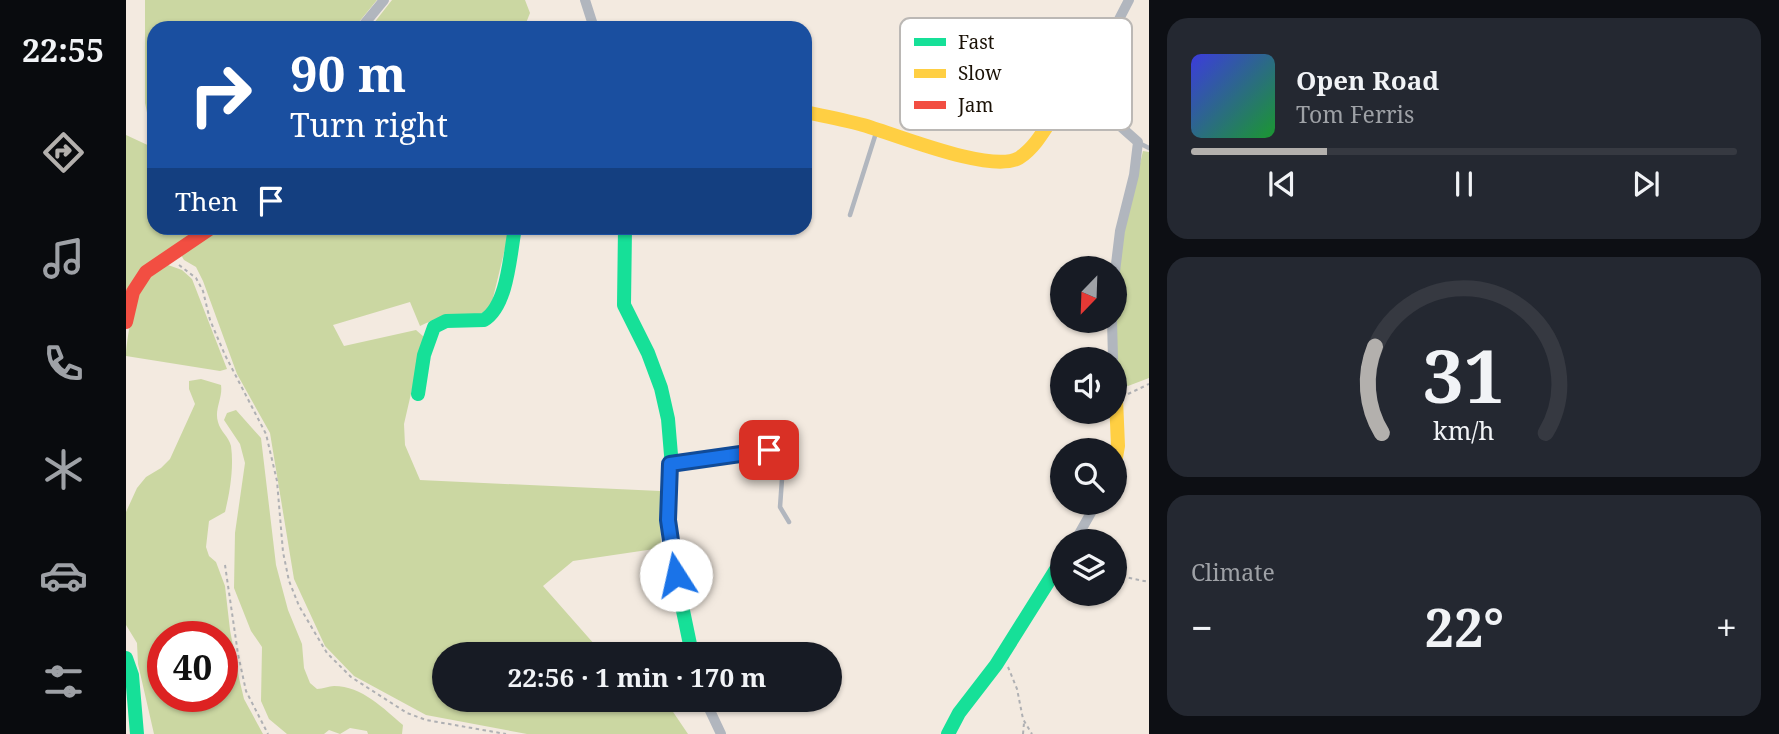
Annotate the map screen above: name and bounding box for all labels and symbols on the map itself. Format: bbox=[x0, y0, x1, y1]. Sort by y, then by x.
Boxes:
legend bbox=[900, 18, 1132, 130]
text: Fast bbox=[958, 29, 995, 55]
text: Slow bbox=[958, 60, 1002, 86]
text: Jam bbox=[957, 92, 993, 118]
north arrow bbox=[1050, 256, 1127, 332]
pin bbox=[739, 420, 799, 480]
position arrow bbox=[639, 538, 713, 612]
speed limit sign: 40 bbox=[147, 621, 238, 712]

